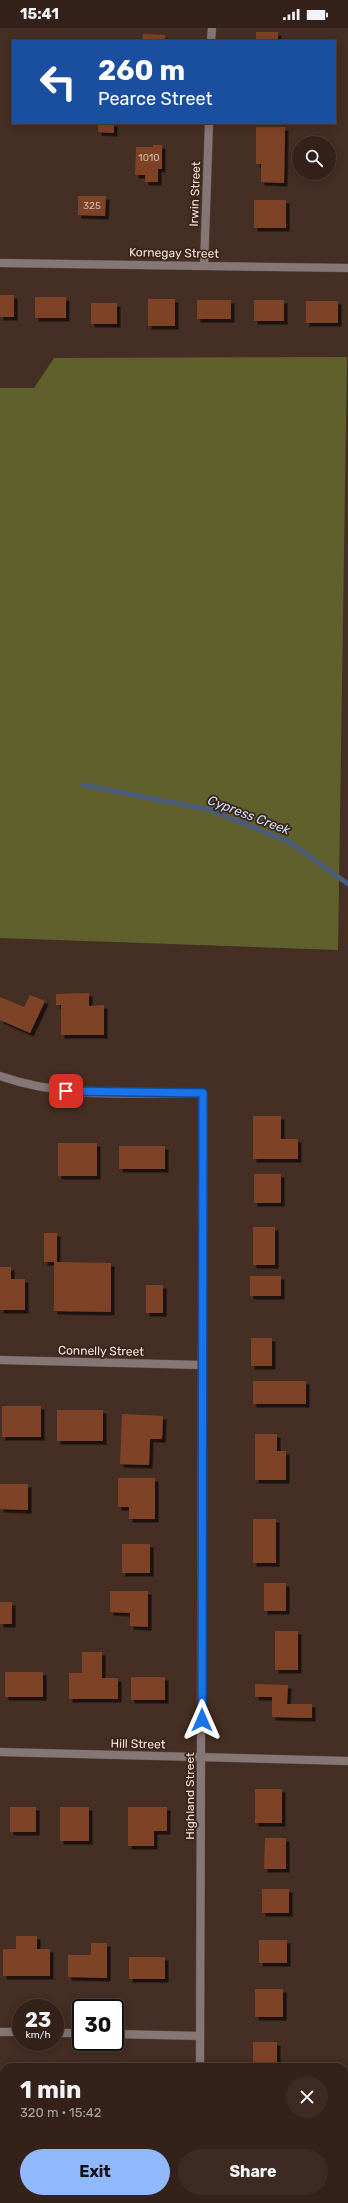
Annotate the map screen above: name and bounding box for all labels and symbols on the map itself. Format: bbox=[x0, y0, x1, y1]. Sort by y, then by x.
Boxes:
house number: 1010 bbox=[138, 152, 160, 164]
street label: Irwin Street bbox=[187, 161, 203, 227]
house number: 325 bbox=[83, 200, 101, 212]
street label: Kornegay Street bbox=[129, 245, 219, 261]
water label: Cypress Creek bbox=[206, 792, 293, 838]
pin bbox=[49, 1074, 83, 1108]
street label: Connelly Street bbox=[58, 1343, 144, 1359]
position arrow bbox=[181, 1699, 223, 1741]
street label: Hill Street bbox=[110, 1737, 166, 1751]
street label: Highland Street bbox=[183, 1752, 197, 1840]
speed limit sign: 30 bbox=[72, 1999, 124, 2051]

